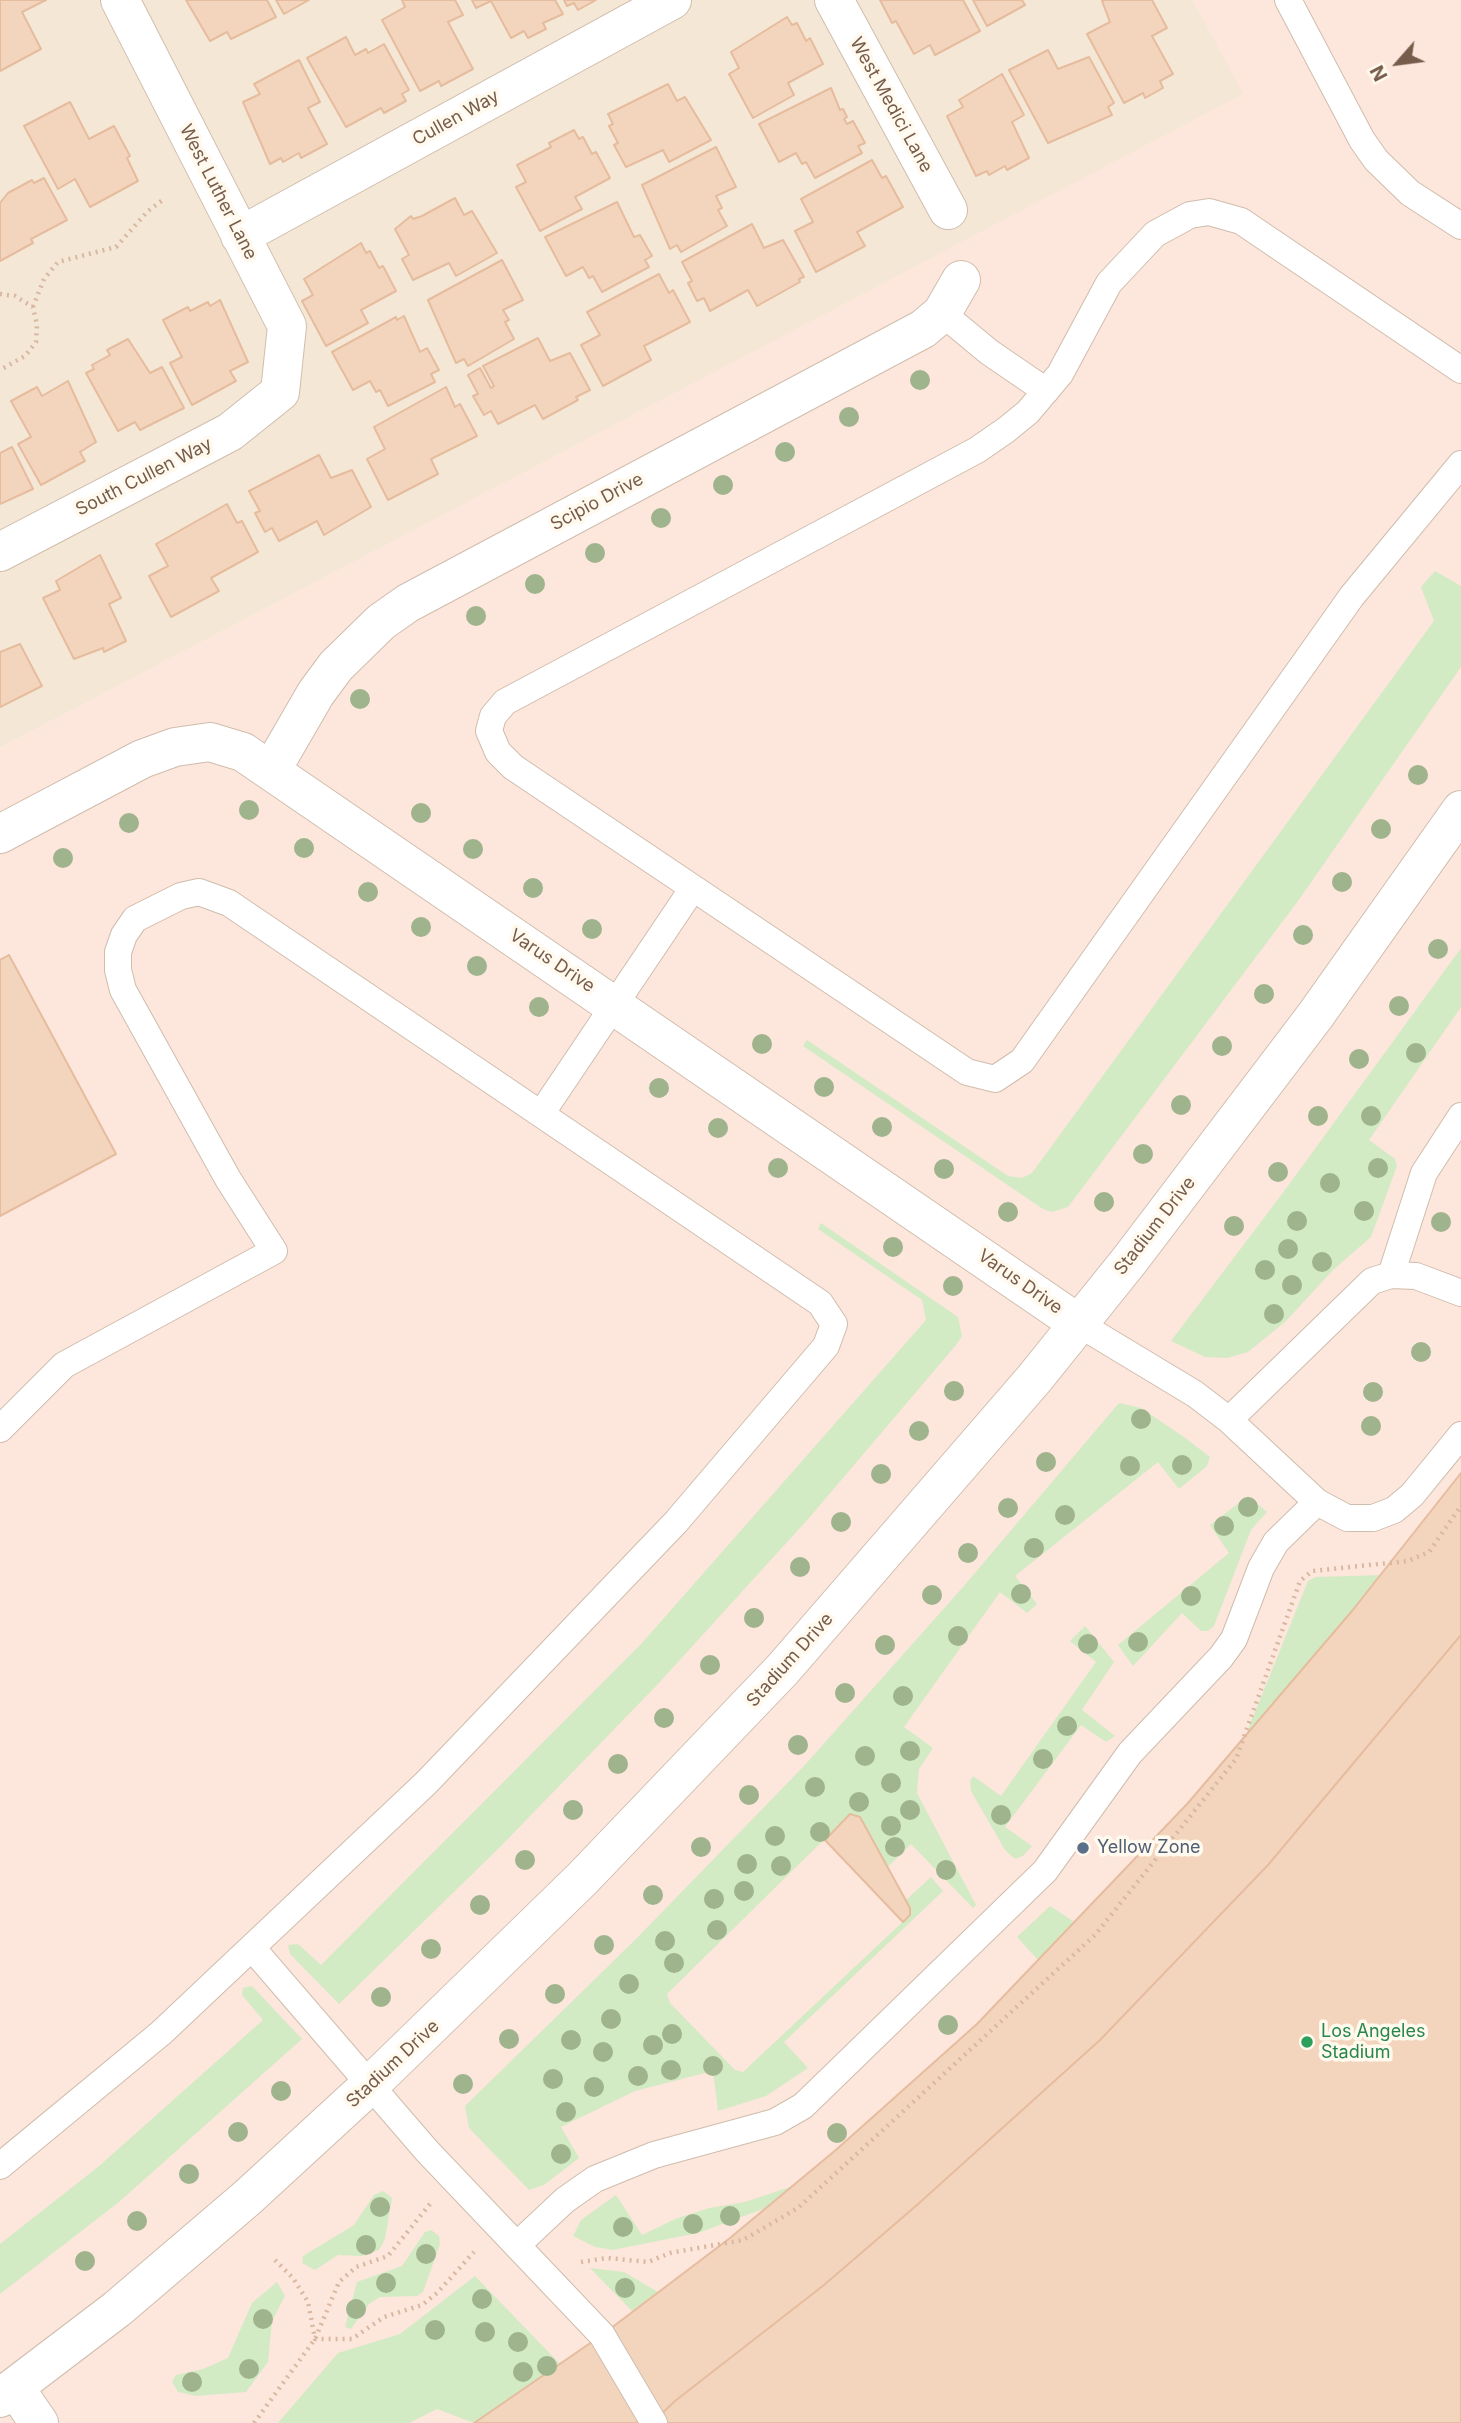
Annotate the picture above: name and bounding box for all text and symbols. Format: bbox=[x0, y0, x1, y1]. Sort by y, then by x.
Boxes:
north arrow bbox=[1363, 28, 1433, 98]
street label: West Medici Lane bbox=[845, 34, 937, 176]
text: N bbox=[1365, 61, 1393, 85]
street label: Cullen Way bbox=[409, 85, 503, 151]
street label: West Luther Lane bbox=[175, 121, 261, 263]
street label: South Cullen Way bbox=[72, 433, 216, 521]
street label: Scipio Drive bbox=[547, 468, 647, 536]
street label: Varus Drive bbox=[505, 925, 599, 997]
street label: Stadium Drive bbox=[1110, 1172, 1200, 1280]
street label: Varus Drive bbox=[974, 1245, 1066, 1319]
street label: Stadium Drive bbox=[742, 1608, 838, 1712]
place label: Yellow Zone bbox=[1097, 1837, 1201, 1859]
marker: Yellow Zone bbox=[1075, 1840, 1091, 1856]
street label: Stadium Drive bbox=[342, 2015, 444, 2113]
place label: Los Angeles Stadium bbox=[1321, 2021, 1425, 2064]
marker: Los Angeles Stadium bbox=[1299, 2034, 1315, 2050]

